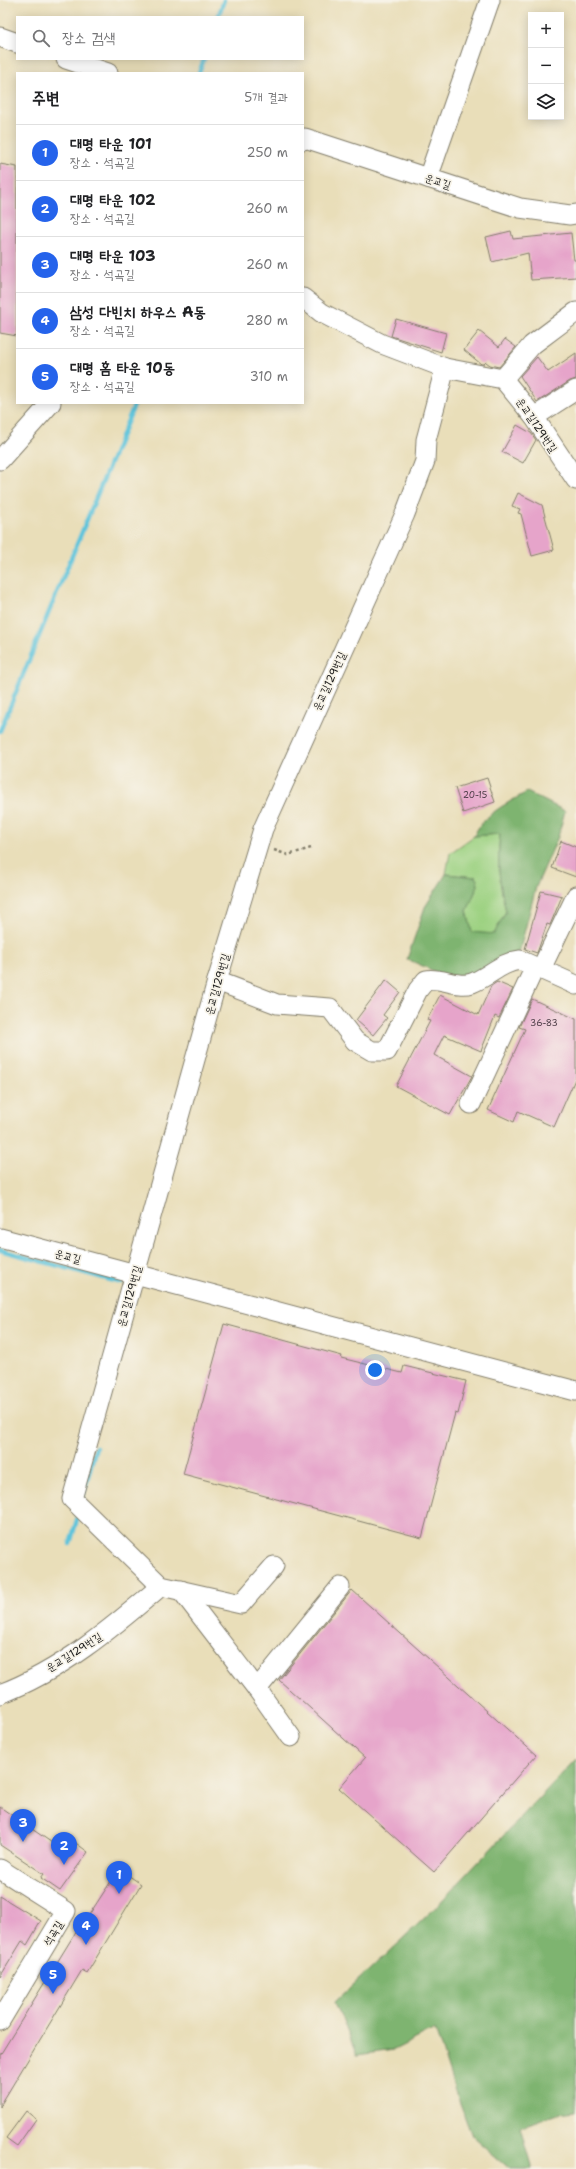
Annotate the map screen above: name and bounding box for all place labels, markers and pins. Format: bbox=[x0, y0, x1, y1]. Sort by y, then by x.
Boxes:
pin: 3 bbox=[10, 1809, 36, 1842]
pin: 2 bbox=[51, 1832, 77, 1865]
pin: 1 bbox=[106, 1861, 132, 1894]
pin: 4 bbox=[73, 1912, 99, 1945]
pin: 5 bbox=[40, 1961, 66, 1994]

